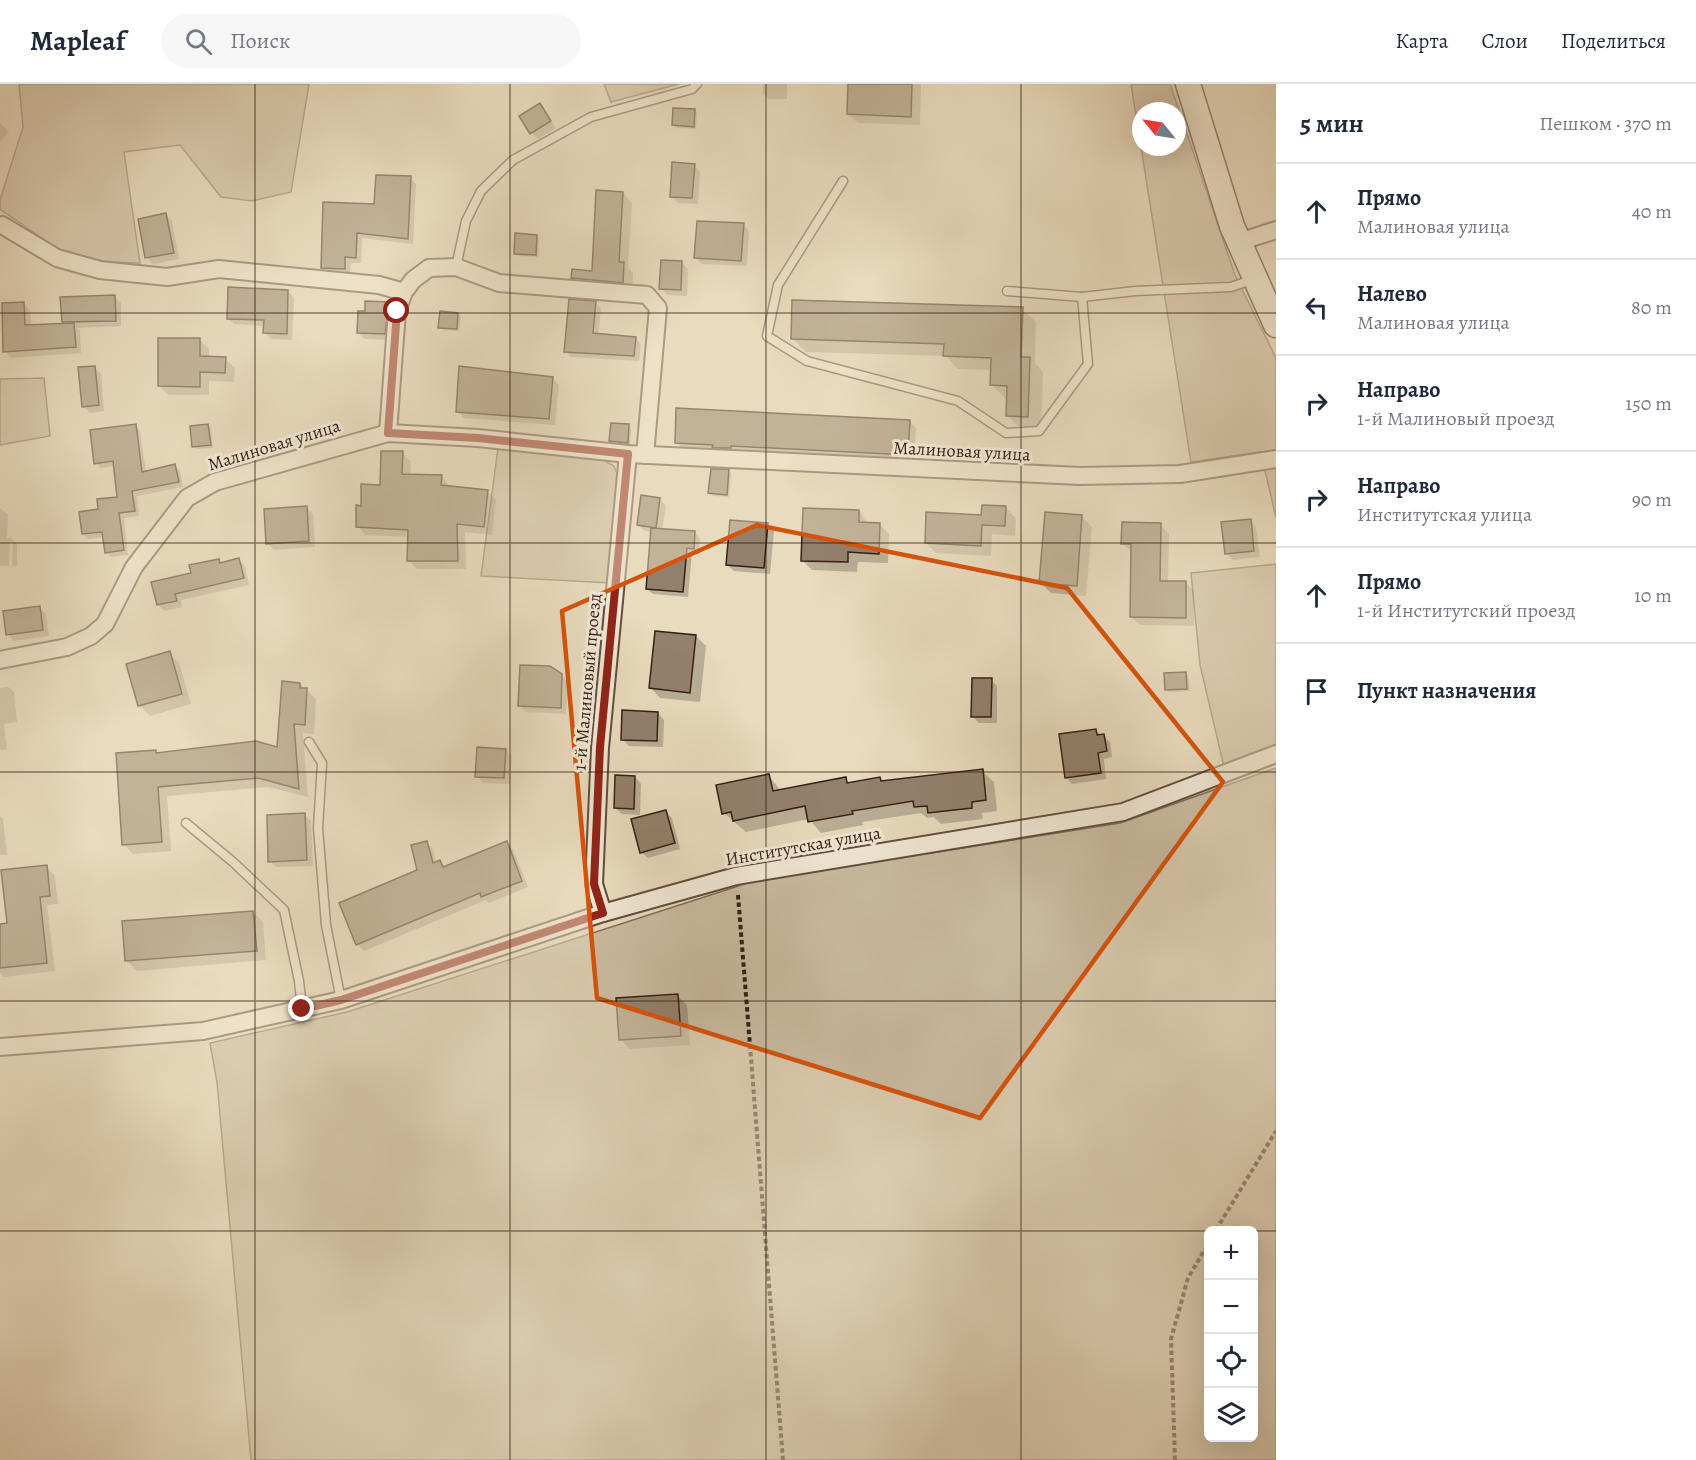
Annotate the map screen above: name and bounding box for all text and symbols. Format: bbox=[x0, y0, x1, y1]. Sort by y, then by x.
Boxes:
search box bbox=[161, 14, 581, 68]
text: Mapleaf bbox=[30, 22, 125, 60]
icon: search bbox=[182, 25, 215, 58]
text: Поиск bbox=[230, 26, 290, 56]
text: Карта bbox=[1395, 27, 1448, 55]
text: Слои bbox=[1481, 27, 1528, 55]
text: Поделиться bbox=[1561, 27, 1666, 55]
north arrow bbox=[1132, 102, 1186, 156]
text: 5 мин bbox=[1300, 106, 1364, 141]
text: Пешком · 370 m bbox=[1539, 110, 1672, 137]
text: Прямо bbox=[1357, 183, 1421, 213]
icon: ahead bbox=[1300, 195, 1333, 228]
text: 40 m bbox=[1632, 198, 1672, 225]
text: Малиновая улица bbox=[1357, 213, 1510, 240]
text: Налево bbox=[1357, 279, 1427, 309]
icon: left bbox=[1300, 291, 1333, 324]
text: 80 m bbox=[1631, 294, 1672, 321]
route start bbox=[383, 297, 409, 323]
text: Малиновая улица bbox=[1357, 309, 1510, 336]
text: Направо bbox=[1357, 375, 1440, 405]
icon: right bbox=[1300, 387, 1333, 420]
text: 150 m bbox=[1625, 390, 1672, 417]
text: 1-й Малиновый проезд bbox=[1357, 405, 1555, 432]
street label: Малиновая улица bbox=[205, 413, 344, 477]
street label: Малиновая улица bbox=[893, 435, 1032, 467]
text: Направо bbox=[1357, 471, 1440, 501]
icon: right bbox=[1300, 483, 1333, 516]
text: 90 m bbox=[1632, 486, 1672, 513]
text: Институтская улица bbox=[1357, 501, 1532, 528]
text: Прямо bbox=[1357, 567, 1421, 597]
icon: ahead bbox=[1300, 579, 1333, 612]
text: 10 m bbox=[1634, 582, 1672, 609]
street label: 1-й Малиновый проезд bbox=[567, 592, 607, 772]
text: 1-й Институтский проезд bbox=[1357, 597, 1576, 624]
icon: arrive bbox=[1300, 675, 1333, 708]
text: Пункт назначения bbox=[1357, 676, 1536, 706]
street label: Институтская улица bbox=[723, 820, 883, 872]
route end bbox=[288, 995, 314, 1021]
map controls bbox=[1204, 1226, 1258, 1442]
button: + bbox=[1204, 1226, 1258, 1280]
button: − bbox=[1204, 1280, 1258, 1334]
button: locate bbox=[1204, 1334, 1258, 1388]
button: layers bbox=[1204, 1388, 1258, 1442]

